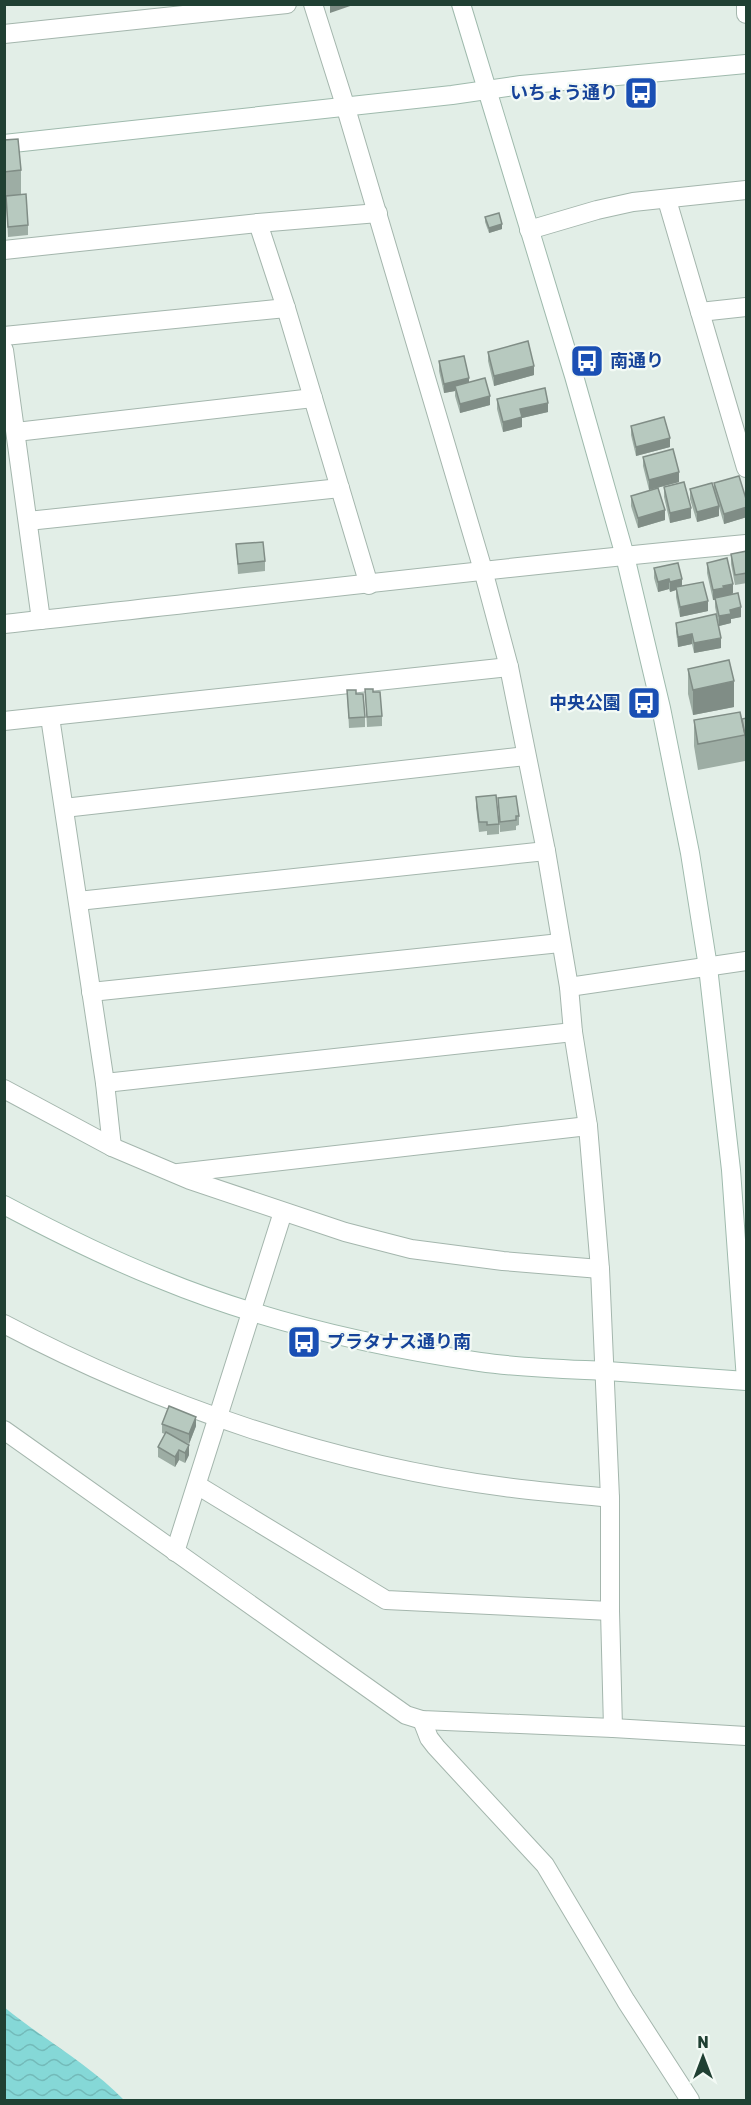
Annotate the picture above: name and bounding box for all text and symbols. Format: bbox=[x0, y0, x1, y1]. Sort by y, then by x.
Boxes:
bus stop icon: いちょう通り bbox=[623, 75, 659, 111]
place label: いちょう通り bbox=[510, 82, 618, 104]
bus stop icon: 南通り bbox=[569, 343, 605, 379]
place label: 南通り bbox=[610, 350, 664, 372]
bus stop icon: 中央公園 bbox=[626, 685, 662, 721]
place label: 中央公園 bbox=[549, 692, 621, 714]
bus stop icon: プラタナス通り南 bbox=[286, 1324, 322, 1360]
place label: プラタナス通り南 bbox=[327, 1331, 471, 1353]
north arrow bbox=[673, 2027, 733, 2087]
text: N bbox=[697, 2033, 709, 2052]

